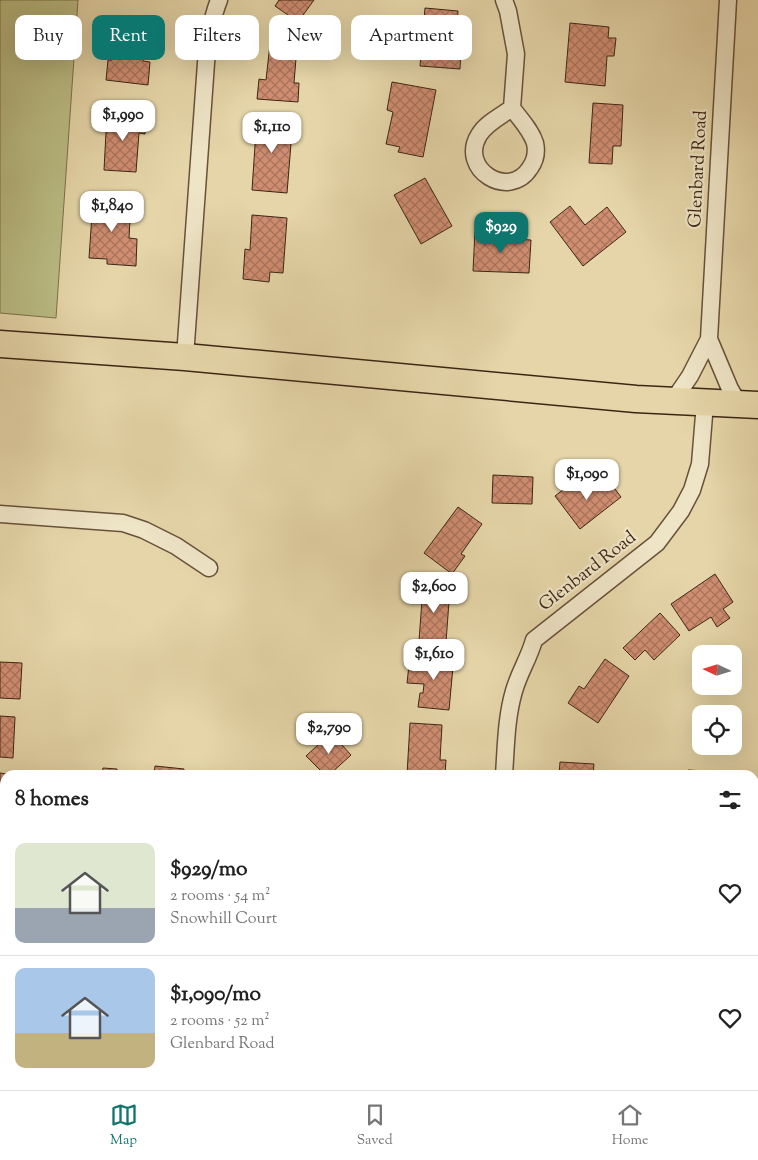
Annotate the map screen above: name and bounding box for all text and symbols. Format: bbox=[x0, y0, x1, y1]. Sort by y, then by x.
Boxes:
chip: Buy bbox=[15, 15, 82, 60]
chip: Rent bbox=[92, 15, 165, 60]
chip: Filters bbox=[175, 15, 259, 60]
chip: New bbox=[269, 15, 341, 60]
chip: Apartment bbox=[351, 15, 472, 60]
pin: $1,990 bbox=[82, 100, 164, 142]
text: $1,990 bbox=[102, 104, 144, 127]
street label: Glenbard Road bbox=[683, 110, 715, 228]
pin: $1,110 bbox=[231, 112, 313, 154]
text: $1,110 bbox=[253, 116, 291, 139]
pin: $1,840 bbox=[71, 190, 153, 233]
text: $1,840 bbox=[91, 195, 133, 218]
pin: $929 bbox=[471, 212, 531, 254]
text: $929 bbox=[485, 216, 517, 239]
pin: $1,090 bbox=[546, 458, 628, 501]
text: $1,090 bbox=[566, 463, 608, 486]
street label: Glenbard Road bbox=[534, 526, 642, 618]
pin: $2,600 bbox=[393, 572, 475, 614]
text: $2,600 bbox=[412, 576, 456, 599]
pin: $1,610 bbox=[393, 638, 475, 681]
text: $1,610 bbox=[414, 643, 454, 666]
north arrow bbox=[692, 645, 742, 695]
map controls bbox=[692, 645, 742, 755]
button: locate bbox=[692, 705, 742, 755]
pin: $2,790 bbox=[288, 712, 370, 755]
text: $2,790 bbox=[307, 717, 351, 740]
text: 8 homes bbox=[15, 785, 89, 815]
icon: filters bbox=[716, 786, 744, 814]
text: $929/mo bbox=[170, 855, 247, 885]
icon: home bbox=[55, 863, 115, 923]
icon: heart bbox=[716, 879, 744, 907]
text: 2 rooms · 54 m² bbox=[170, 885, 270, 908]
text: Snowhill Court bbox=[170, 908, 277, 931]
text: $1,090/mo bbox=[170, 980, 261, 1010]
icon: home bbox=[55, 988, 115, 1048]
icon: heart bbox=[716, 1004, 744, 1032]
text: 2 rooms · 52 m² bbox=[170, 1010, 270, 1033]
text: Glenbard Road bbox=[170, 1033, 274, 1056]
tab: Map bbox=[110, 1101, 138, 1151]
tab: Saved bbox=[357, 1101, 393, 1151]
tab: Home bbox=[612, 1101, 648, 1151]

